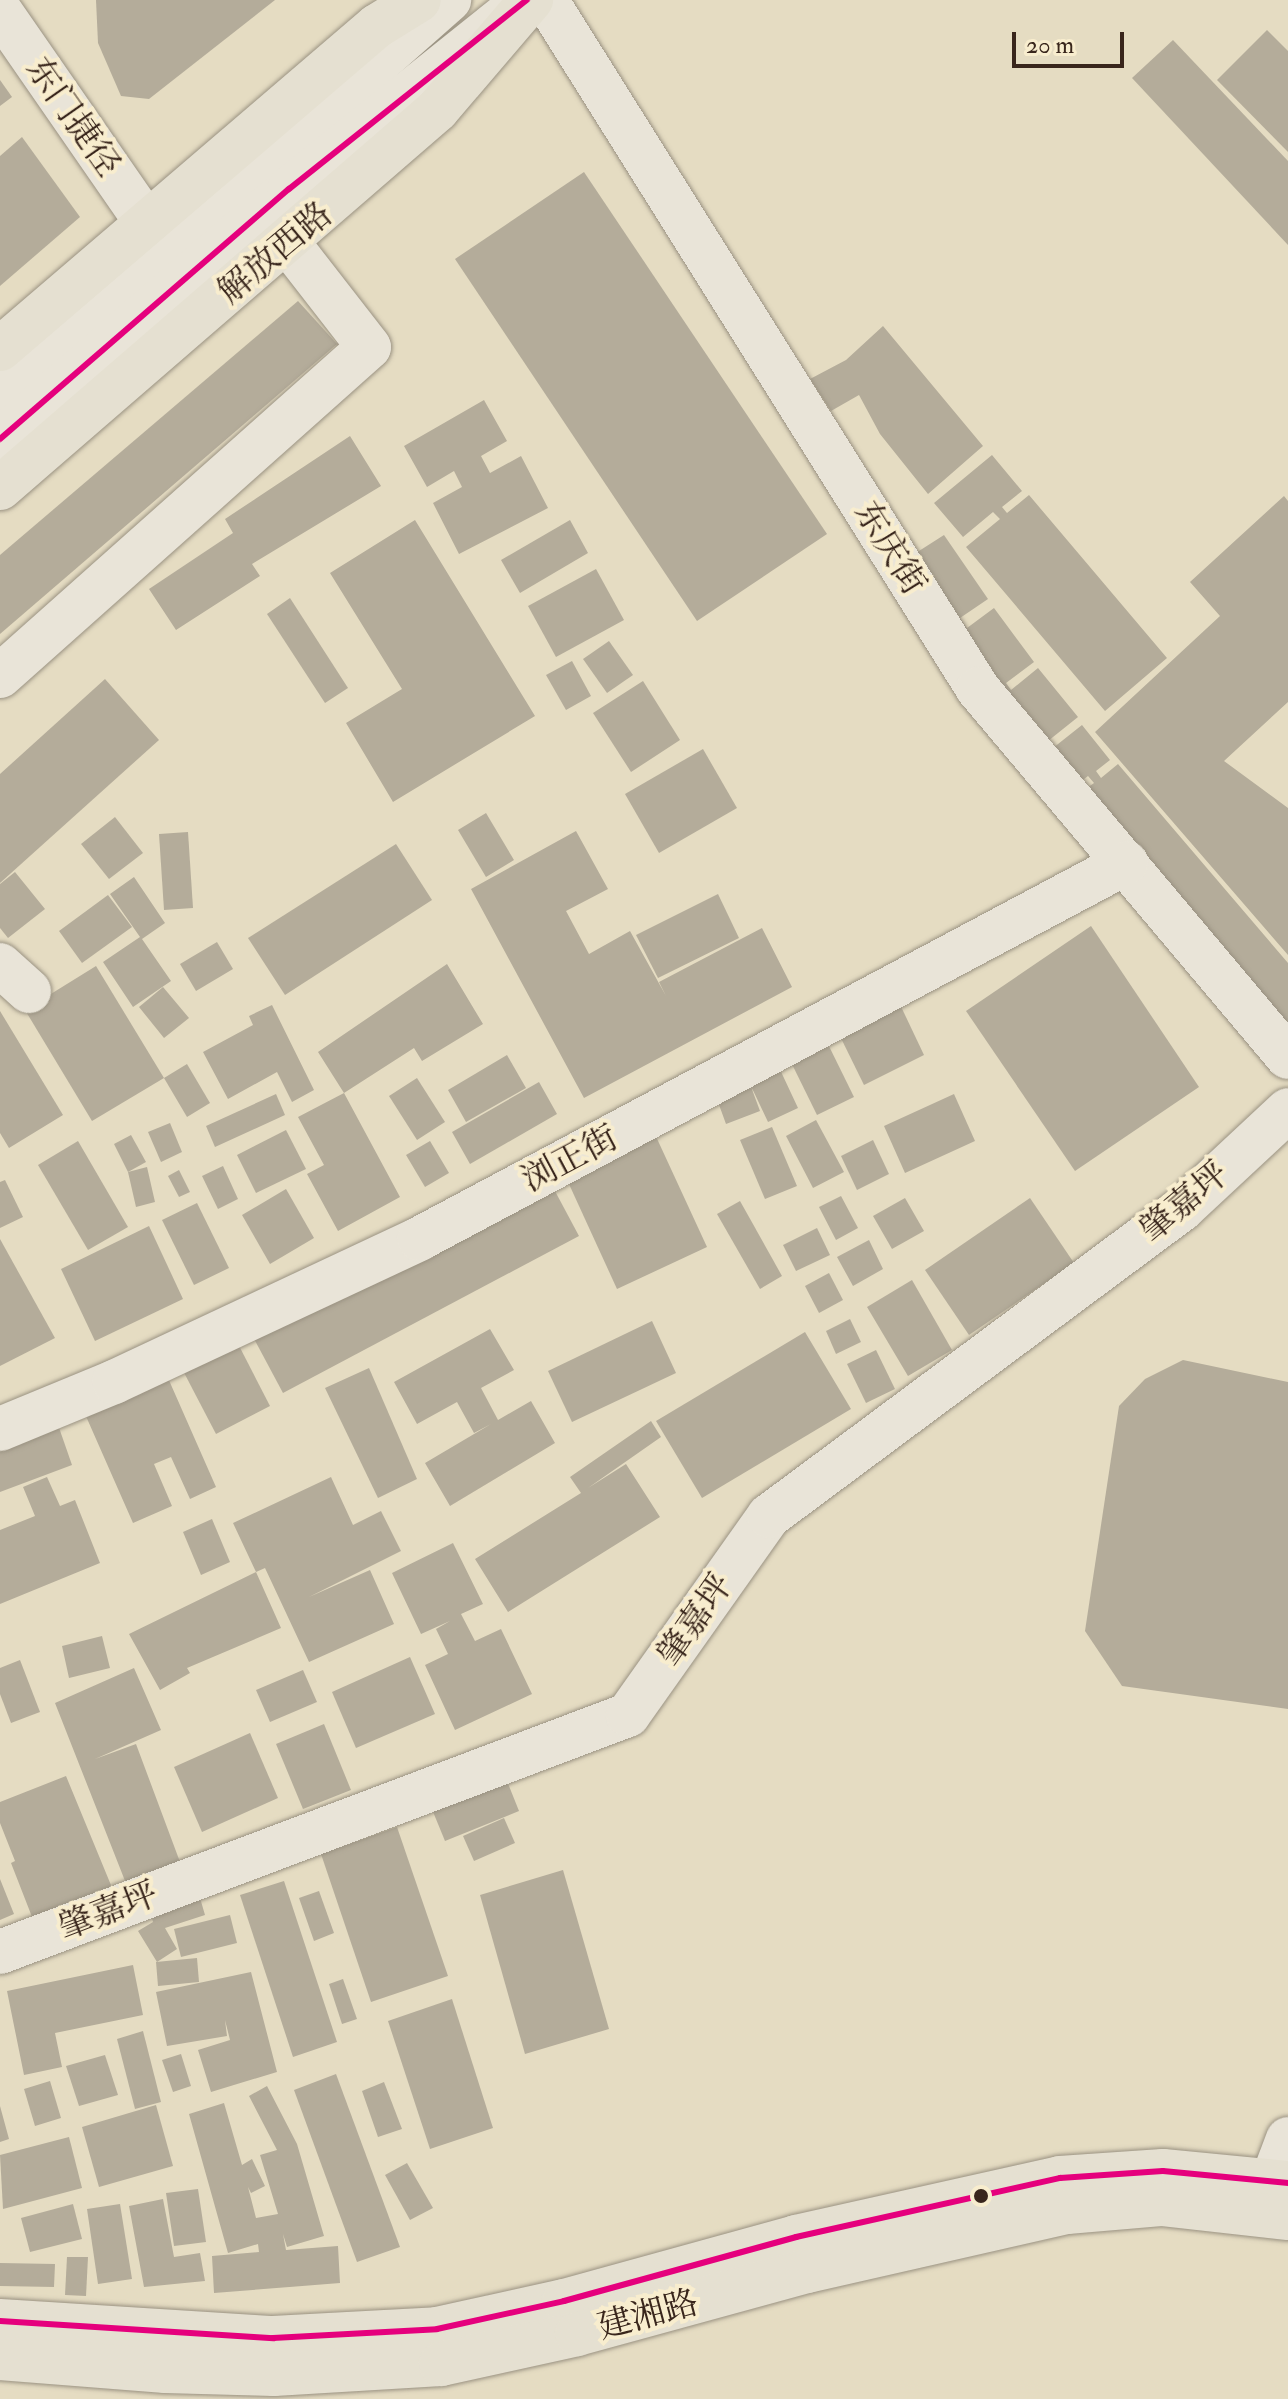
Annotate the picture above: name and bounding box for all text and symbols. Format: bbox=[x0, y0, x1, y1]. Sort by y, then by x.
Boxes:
scale bar bbox=[1016, 16, 1128, 66]
text: 20 m bbox=[1026, 30, 1074, 61]
street label: 东门捷径 bbox=[17, 50, 129, 184]
street label: 解放西路 bbox=[210, 194, 340, 312]
street label: 东庆街 bbox=[846, 494, 934, 602]
street label: 浏正街 bbox=[515, 1117, 625, 1201]
street label: 肇嘉坪 bbox=[1132, 1154, 1236, 1250]
street label: 肇嘉坪 bbox=[649, 1567, 741, 1673]
street label: 肇嘉坪 bbox=[53, 1874, 163, 1948]
unlabelled marker bbox=[973, 2188, 989, 2204]
street label: 建湘路 bbox=[593, 2282, 703, 2348]

